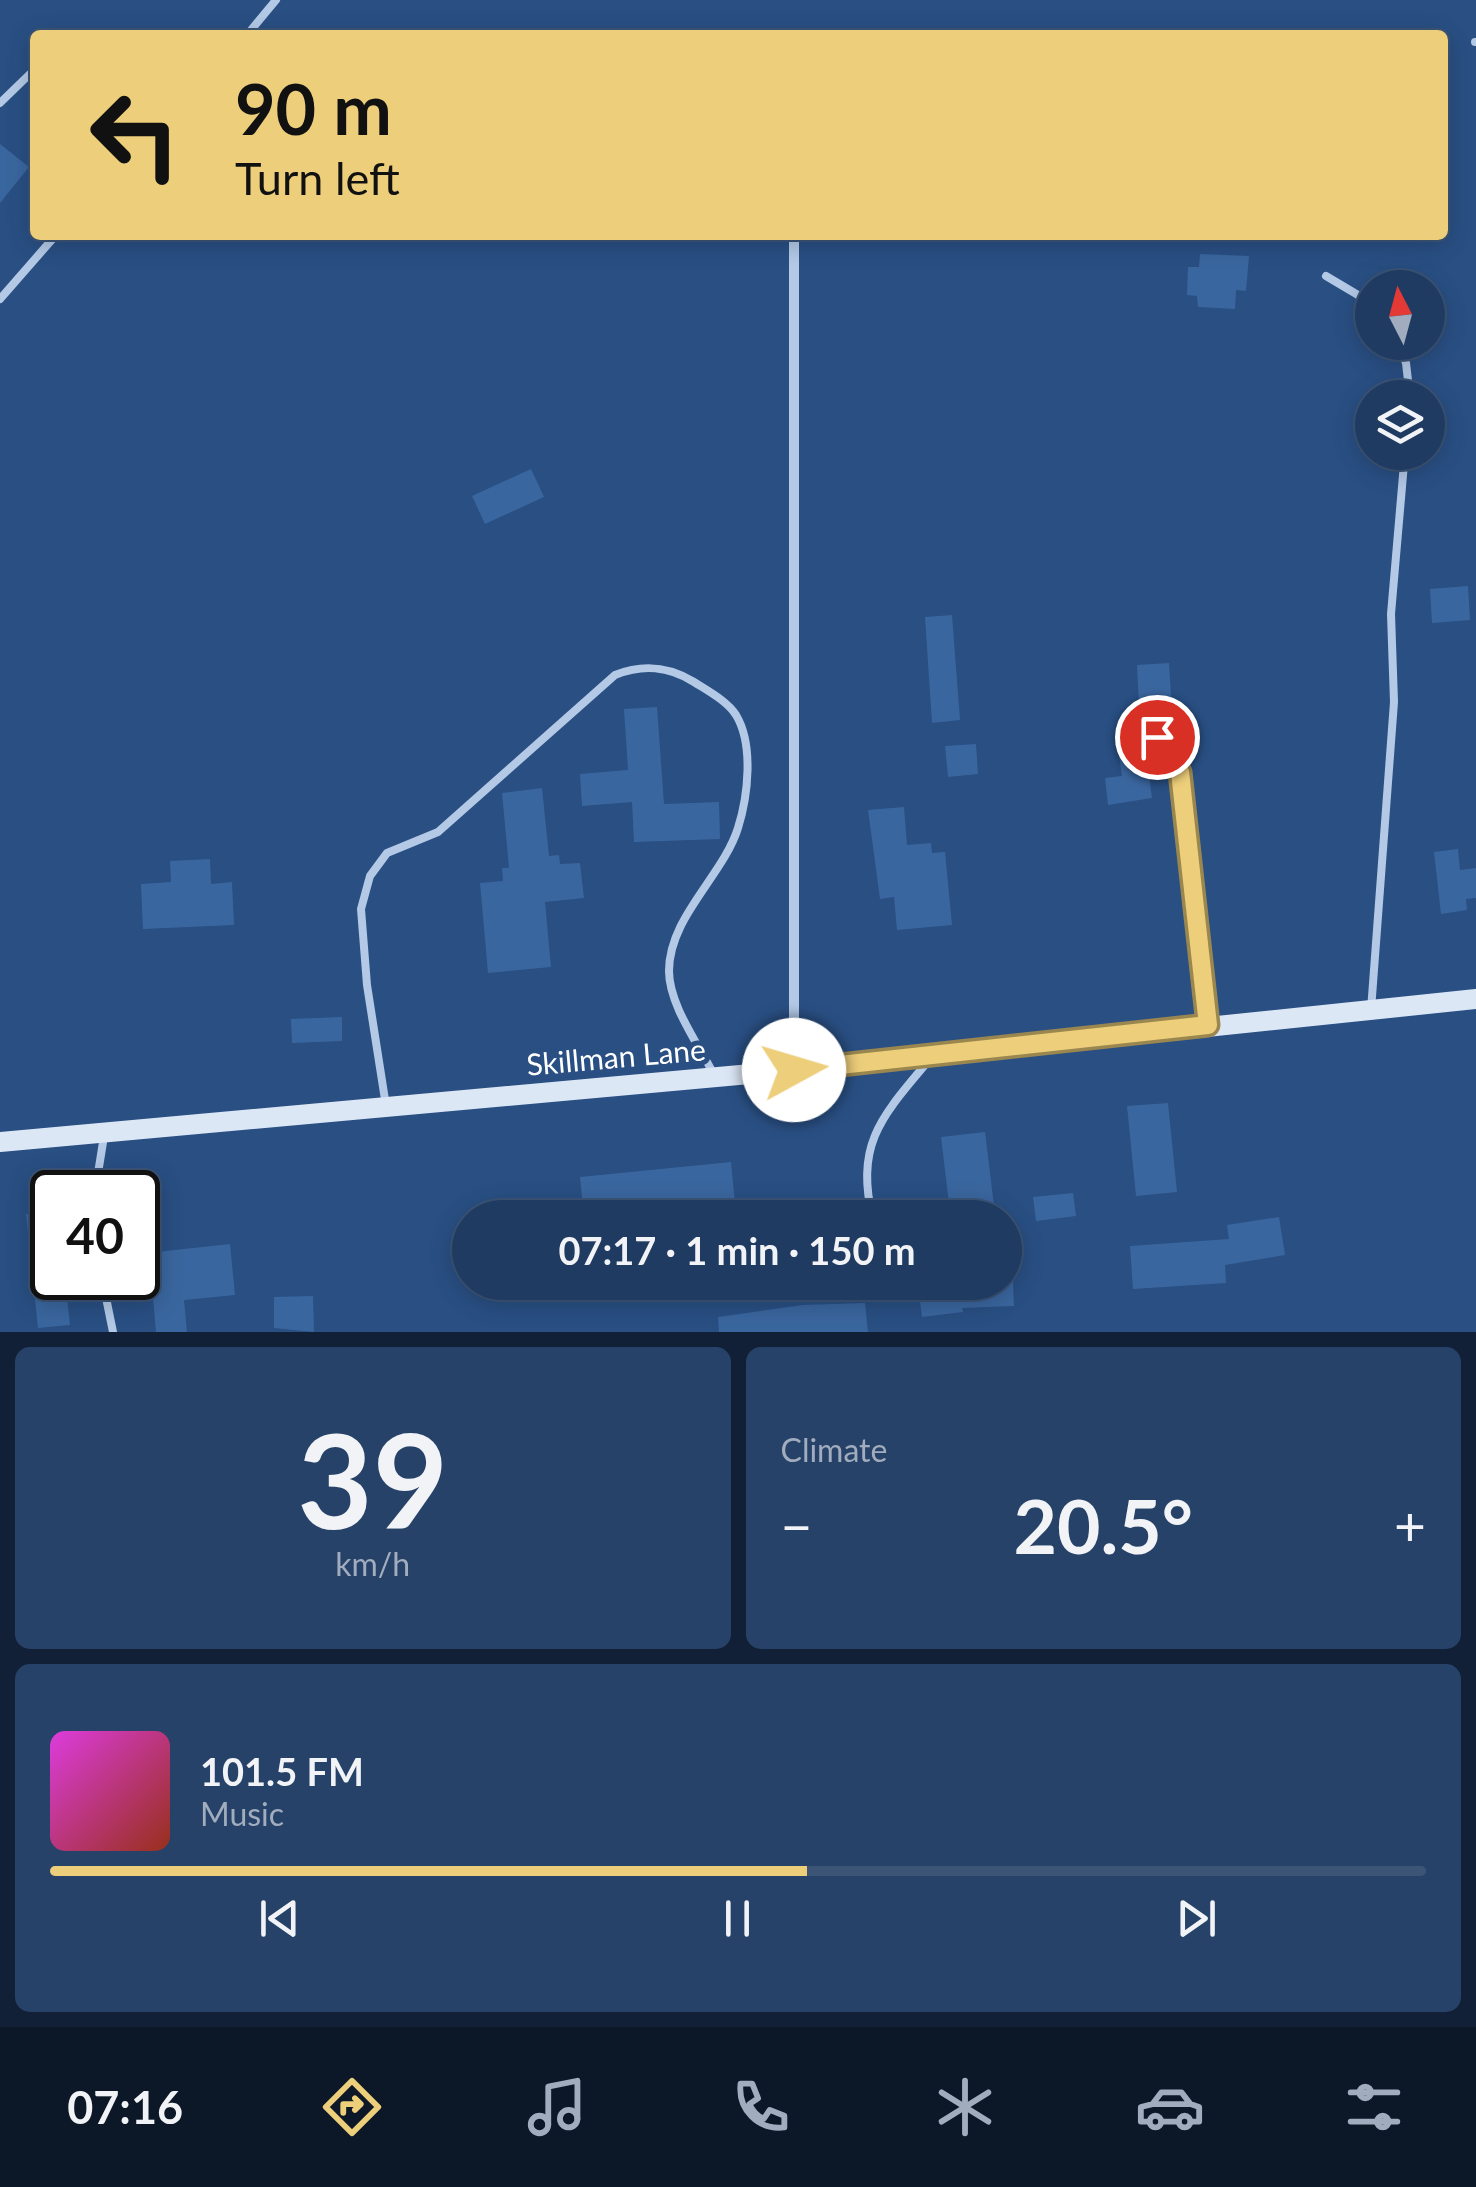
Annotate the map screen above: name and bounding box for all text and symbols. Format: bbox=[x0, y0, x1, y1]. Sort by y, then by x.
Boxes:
text: 90 m bbox=[235, 66, 392, 150]
icon: left bbox=[70, 70, 200, 200]
text: Turn left bbox=[235, 151, 400, 205]
north arrow bbox=[1355, 270, 1445, 360]
map controls bbox=[1355, 270, 1445, 470]
button: layers bbox=[1355, 380, 1445, 470]
pin bbox=[1115, 695, 1200, 780]
icon: arrive bbox=[1130, 710, 1185, 765]
position arrow bbox=[742, 1018, 846, 1122]
street label: Skillman Lane bbox=[525, 1030, 707, 1082]
speed limit sign: 40 bbox=[30, 1170, 160, 1300]
text: 07:17 · 1 min · 150 m bbox=[558, 1227, 916, 1273]
text: 39 bbox=[297, 1401, 448, 1557]
text: Climate bbox=[781, 1430, 887, 1469]
text: 20.5° bbox=[1014, 1480, 1193, 1570]
text: − bbox=[781, 1492, 812, 1558]
text: + bbox=[1394, 1492, 1426, 1558]
text: km/h bbox=[335, 1544, 410, 1583]
text: 101.5 FM bbox=[200, 1748, 364, 1794]
text: Music bbox=[200, 1794, 284, 1833]
icon: previous bbox=[252, 1891, 307, 1946]
icon: pause bbox=[710, 1891, 765, 1946]
icon: next bbox=[1169, 1891, 1224, 1946]
icon: directions bbox=[317, 2072, 387, 2142]
icon: music bbox=[522, 2072, 592, 2142]
icon: phone bbox=[726, 2072, 796, 2142]
icon: climate bbox=[930, 2072, 1000, 2142]
icon: car bbox=[1135, 2072, 1205, 2142]
icon: filters bbox=[1339, 2072, 1409, 2142]
text: 07:16 bbox=[67, 2080, 183, 2134]

